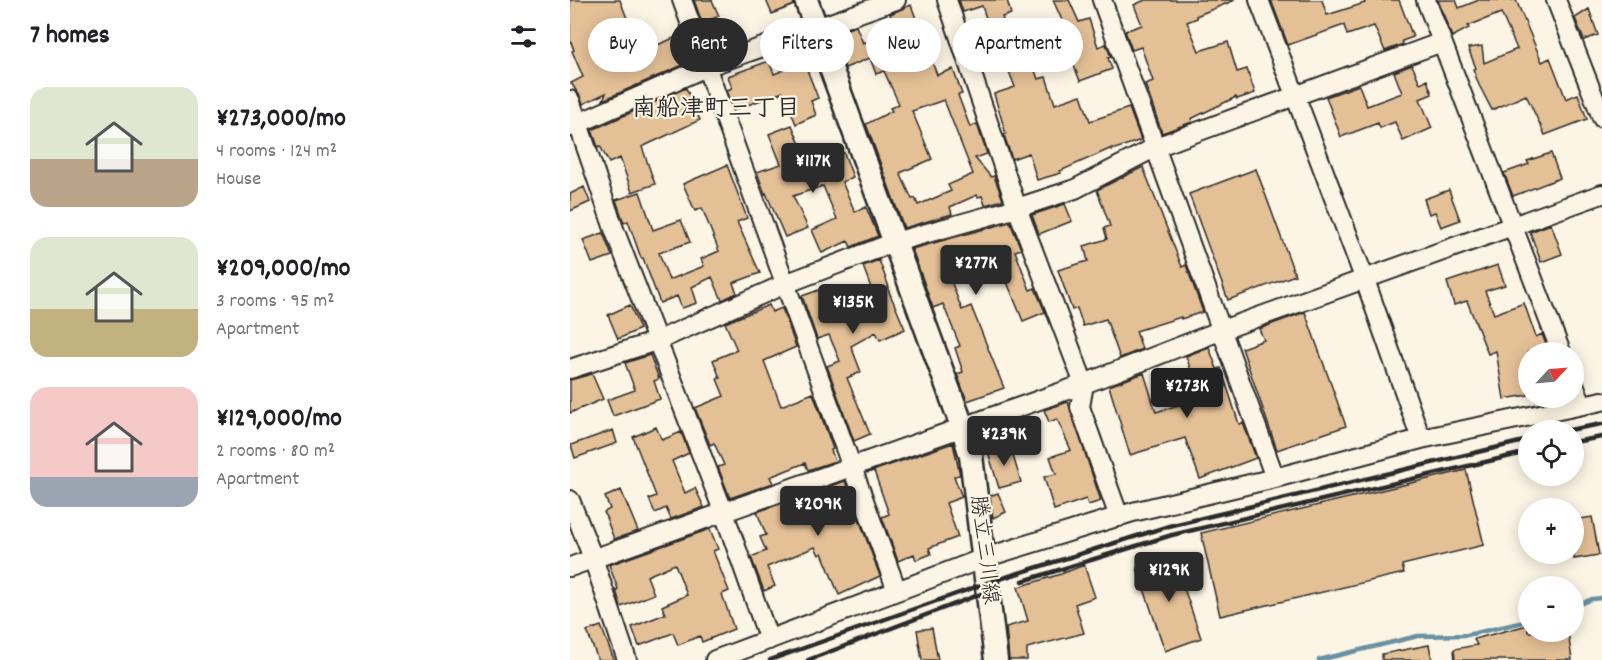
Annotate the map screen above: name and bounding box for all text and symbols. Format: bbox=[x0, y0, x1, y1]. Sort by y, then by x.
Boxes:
text: 7 homes bbox=[30, 18, 110, 55]
chip: Buy bbox=[588, 18, 658, 72]
chip: Rent bbox=[670, 18, 748, 72]
chip: Filters bbox=[760, 18, 854, 72]
chip: New bbox=[866, 18, 941, 72]
chip: Apartment bbox=[953, 18, 1083, 72]
icon: filters bbox=[507, 20, 540, 53]
district label: 南船津町三丁目 bbox=[632, 93, 800, 127]
text: ¥273,000/mo bbox=[216, 101, 346, 138]
icon: home bbox=[78, 111, 150, 183]
text: 4 rooms · 124 m² bbox=[216, 138, 337, 166]
pin: ¥117K bbox=[771, 143, 855, 194]
text: ¥117K bbox=[795, 148, 831, 176]
text: House bbox=[216, 166, 261, 194]
pin: ¥277K bbox=[934, 245, 1018, 296]
text: ¥277K bbox=[955, 250, 997, 278]
text: ¥209,000/mo bbox=[216, 251, 350, 288]
icon: home bbox=[78, 261, 150, 333]
pin: ¥135K bbox=[811, 284, 895, 335]
text: 3 rooms · 95 m² bbox=[216, 288, 335, 316]
text: ¥135K bbox=[832, 289, 874, 317]
text: Apartment bbox=[216, 316, 299, 344]
north arrow bbox=[1518, 342, 1584, 408]
map controls bbox=[1518, 342, 1584, 642]
pin: ¥273K bbox=[1145, 368, 1229, 419]
text: ¥273K bbox=[1165, 373, 1209, 401]
text: ¥129,000/mo bbox=[216, 401, 342, 438]
icon: home bbox=[78, 411, 150, 483]
pin: ¥239K bbox=[962, 416, 1046, 467]
button: locate bbox=[1518, 420, 1584, 486]
text: ¥239K bbox=[981, 421, 1027, 449]
text: 2 rooms · 80 m² bbox=[216, 438, 335, 466]
text: Apartment bbox=[216, 466, 299, 494]
pin: ¥209K bbox=[776, 486, 860, 537]
text: ¥209K bbox=[794, 491, 842, 519]
street label: 勝立三川線 bbox=[961, 494, 1005, 606]
button: + bbox=[1518, 498, 1584, 564]
pin: ¥129K bbox=[1127, 552, 1211, 603]
text: ¥129K bbox=[1148, 557, 1190, 585]
button: − bbox=[1518, 576, 1584, 642]

